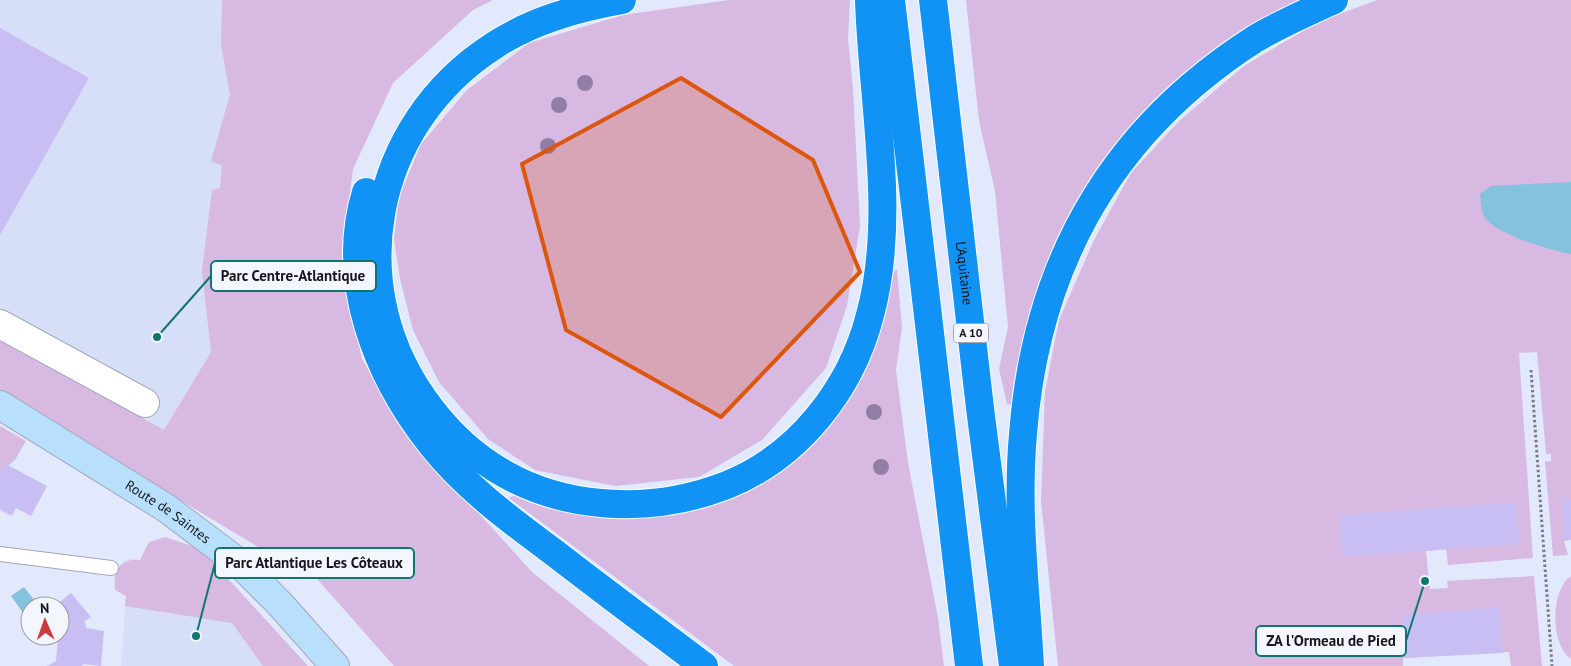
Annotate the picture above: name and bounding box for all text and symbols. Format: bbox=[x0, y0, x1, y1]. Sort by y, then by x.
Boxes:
street label: L'Aquitaine bbox=[952, 240, 977, 306]
callout: Parc Centre-Atlantique bbox=[211, 261, 376, 291]
text: Parc Centre-Atlantique bbox=[221, 266, 366, 285]
road number: A 10 bbox=[954, 323, 988, 342]
street label: Route de Saintes bbox=[122, 476, 214, 547]
callout: Parc Atlantique Les Côteaux bbox=[215, 548, 414, 578]
text: Parc Atlantique Les Côteaux bbox=[225, 553, 403, 572]
north arrow bbox=[20, 596, 70, 646]
text: N bbox=[40, 599, 49, 617]
callout: ZA l'Ormeau de Pied bbox=[1256, 626, 1406, 656]
text: ZA l'Ormeau de Pied bbox=[1266, 631, 1396, 650]

